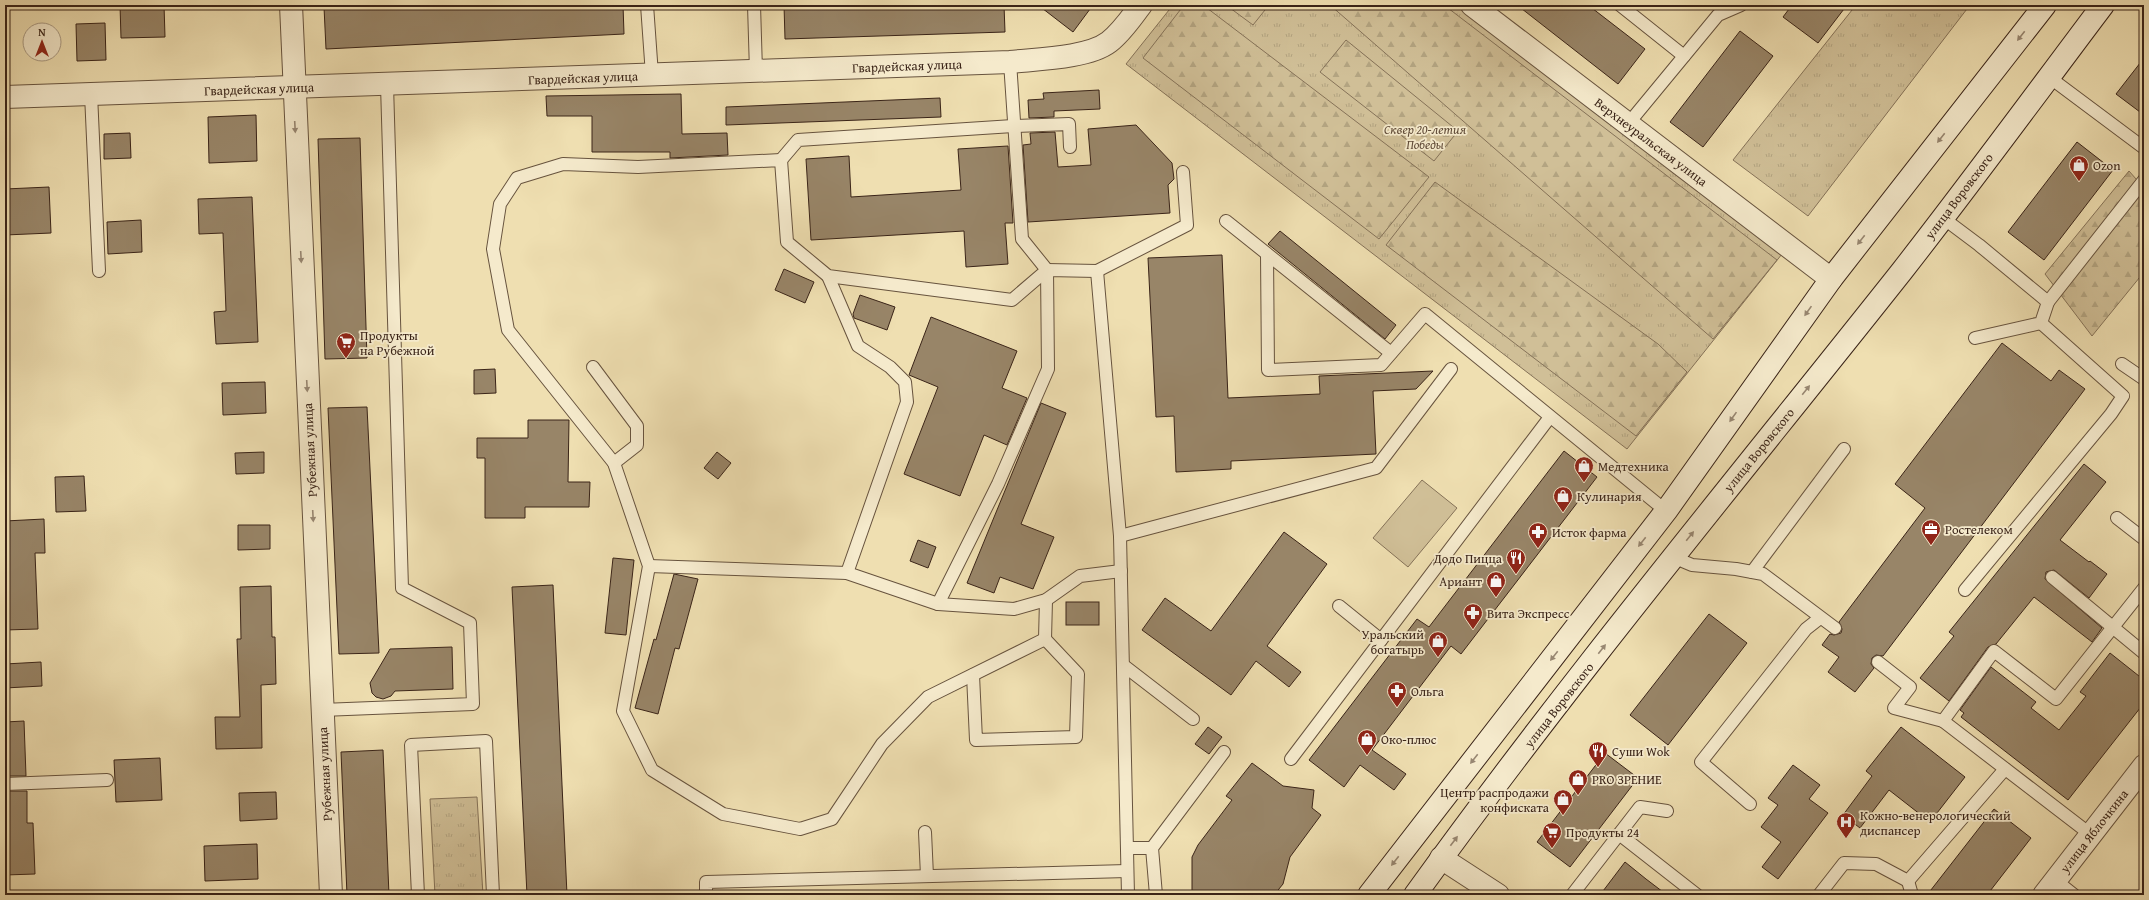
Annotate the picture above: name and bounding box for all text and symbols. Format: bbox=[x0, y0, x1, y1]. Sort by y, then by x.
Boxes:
north arrow bbox=[22, 22, 62, 62]
text: N bbox=[38, 24, 46, 40]
one-way arrow bbox=[2017, 30, 2025, 41]
street label: Гвардейская улица bbox=[852, 55, 963, 77]
street label: Гвардейская улица bbox=[528, 67, 639, 89]
street label: Гвардейская улица bbox=[204, 78, 315, 100]
street label: Верхнеуральская улица bbox=[1591, 93, 1712, 191]
park label: Сквер 20-летия Победы bbox=[1384, 120, 1467, 154]
one-way arrow bbox=[292, 121, 299, 133]
one-way arrow bbox=[1937, 133, 1945, 144]
street label: улица Воровского bbox=[1920, 149, 1998, 244]
shop icon: Ozon bbox=[2068, 154, 2090, 182]
place label: Ozon bbox=[2093, 156, 2121, 175]
one-way arrow bbox=[1857, 235, 1865, 246]
one-way arrow bbox=[298, 251, 305, 263]
one-way arrow bbox=[1804, 306, 1812, 316]
place label: Продукты на Рубежной bbox=[360, 326, 435, 360]
supermarket icon: Продукты на Рубежной bbox=[335, 331, 357, 359]
one-way arrow bbox=[304, 380, 311, 392]
one-way arrow bbox=[1802, 385, 1811, 396]
street label: Рубежная улица bbox=[298, 402, 322, 498]
street label: улица Воровского bbox=[1718, 404, 1799, 497]
one-way arrow bbox=[1729, 412, 1737, 422]
shop icon: Медтехника bbox=[1573, 455, 1595, 483]
place label: Медтехника bbox=[1598, 457, 1669, 476]
shop icon: Кулинария bbox=[1552, 485, 1574, 513]
place label: Кулинария bbox=[1577, 487, 1642, 506]
one-way arrow bbox=[310, 510, 316, 523]
office icon: Ростелеком bbox=[1920, 518, 1942, 546]
place label: Ростелеком bbox=[1945, 520, 2013, 539]
pharmacy icon: Исток фарма bbox=[1527, 521, 1549, 549]
place label: Исток фарма bbox=[1552, 523, 1627, 542]
one-way arrow bbox=[1686, 530, 1695, 541]
one-way arrow bbox=[1638, 537, 1647, 548]
restaurant icon: Додо Пицца bbox=[1505, 547, 1527, 575]
place label: Додо Пицца bbox=[1432, 549, 1503, 568]
shop icon: Ариант bbox=[1485, 570, 1507, 598]
place label: Ариант bbox=[1439, 572, 1483, 591]
pharmacy icon: Вита Экспресс bbox=[1462, 602, 1484, 630]
place label: Вита Экспресс bbox=[1487, 604, 1570, 623]
place label: Уральский богатырь bbox=[1362, 625, 1424, 659]
shop icon: Уральский богатырь bbox=[1427, 630, 1449, 658]
one-way arrow bbox=[1598, 644, 1606, 655]
one-way arrow bbox=[1550, 650, 1558, 661]
street label: улица Воровского bbox=[1519, 658, 1599, 752]
pharmacy icon: Ольга bbox=[1386, 680, 1408, 708]
place label: Ольга bbox=[1411, 682, 1445, 701]
street label: Рубежная улица bbox=[313, 726, 337, 822]
shop icon: Око-плюс bbox=[1356, 728, 1378, 756]
place label: Око-плюс bbox=[1381, 730, 1437, 749]
restaurant icon: Суши Wok bbox=[1587, 740, 1609, 768]
place label: Суши Wok bbox=[1612, 742, 1670, 761]
one-way arrow bbox=[1470, 753, 1479, 764]
shop icon: PRO ЗРЕНИЕ bbox=[1567, 768, 1589, 796]
place label: PRO ЗРЕНИЕ bbox=[1592, 770, 1662, 789]
place label: Центр распродажи конфиската bbox=[1440, 783, 1550, 817]
street label: улица Яблочкина bbox=[2055, 785, 2133, 878]
shop icon: Центр распродажи конфиската bbox=[1552, 788, 1574, 816]
place label: Кожно-венерологический диспансер bbox=[1860, 806, 2011, 840]
hospital icon: Кожно-венерологический диспансер bbox=[1835, 811, 1857, 839]
supermarket icon: Продукты 24 bbox=[1541, 821, 1563, 849]
place label: Продукты 24 bbox=[1566, 823, 1639, 842]
one-way arrow bbox=[1450, 835, 1459, 846]
one-way arrow bbox=[1390, 856, 1399, 867]

